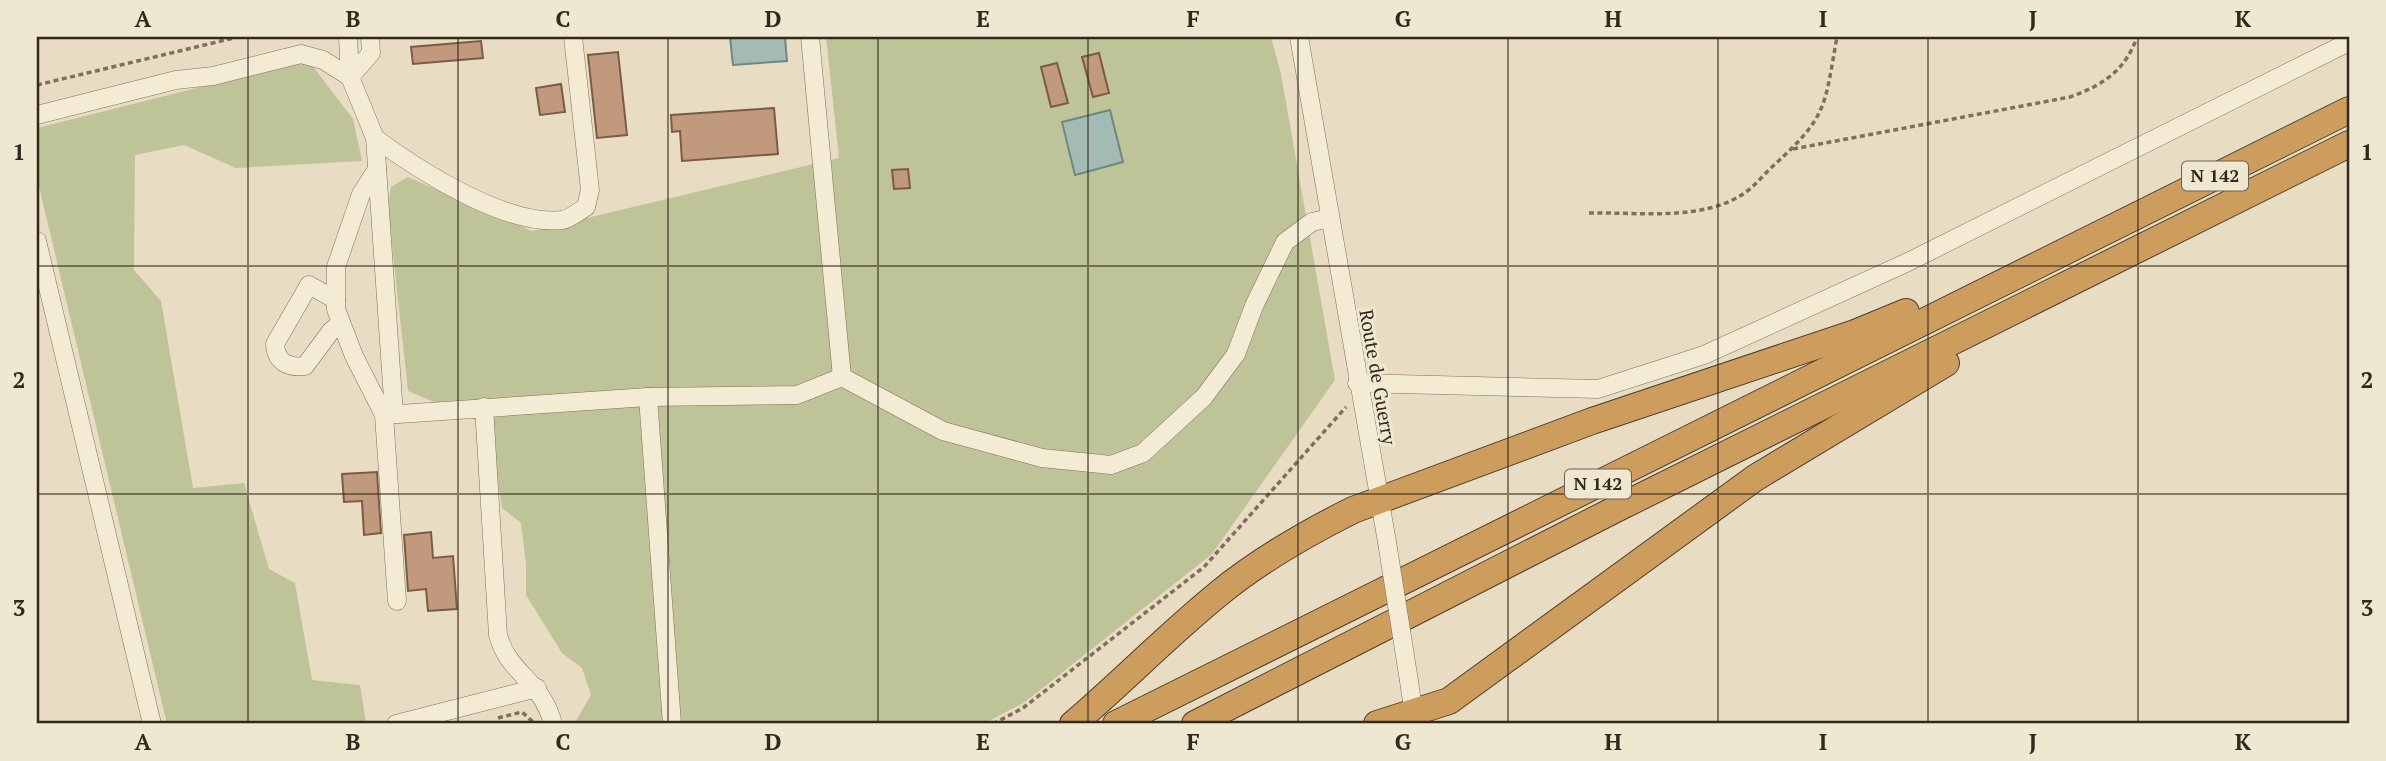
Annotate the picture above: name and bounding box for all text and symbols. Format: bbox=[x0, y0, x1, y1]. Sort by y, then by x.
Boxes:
text: A bbox=[135, 3, 152, 34]
text: B bbox=[346, 3, 361, 34]
text: C bbox=[556, 3, 571, 34]
text: D bbox=[765, 3, 782, 34]
text: E bbox=[976, 3, 990, 34]
text: F bbox=[1186, 3, 1200, 34]
text: G bbox=[1395, 3, 1412, 34]
text: H bbox=[1604, 3, 1622, 34]
text: I bbox=[1819, 3, 1827, 34]
text: J bbox=[2029, 3, 2037, 34]
text: K bbox=[2235, 3, 2252, 34]
text: 1 bbox=[13, 136, 26, 167]
text: 1 bbox=[2361, 136, 2374, 167]
road number: N 142 bbox=[2182, 162, 2248, 190]
street label: Route de Guerry bbox=[1354, 307, 1403, 447]
text: 2 bbox=[13, 364, 26, 395]
text: 2 bbox=[2361, 364, 2374, 395]
road number: N 142 bbox=[1565, 470, 1631, 498]
text: 3 bbox=[13, 592, 26, 623]
text: 3 bbox=[2361, 592, 2374, 623]
text: A bbox=[135, 726, 152, 757]
text: B bbox=[346, 726, 361, 757]
text: C bbox=[556, 726, 571, 757]
text: D bbox=[765, 726, 782, 757]
text: E bbox=[976, 726, 990, 757]
text: F bbox=[1186, 726, 1200, 757]
text: G bbox=[1395, 726, 1412, 757]
text: H bbox=[1604, 726, 1622, 757]
text: I bbox=[1819, 726, 1827, 757]
text: J bbox=[2029, 726, 2037, 757]
text: K bbox=[2235, 726, 2252, 757]

